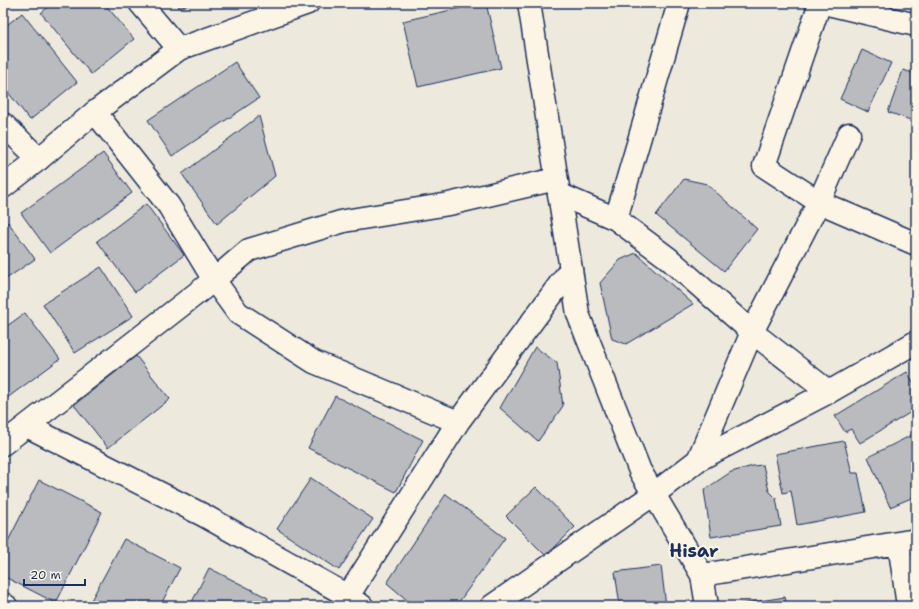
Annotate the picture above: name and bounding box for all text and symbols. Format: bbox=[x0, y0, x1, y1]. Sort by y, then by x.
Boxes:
district label: Hisar bbox=[669, 539, 719, 563]
scale bar bbox=[24, 561, 85, 587]
text: 20 m bbox=[30, 567, 61, 583]

